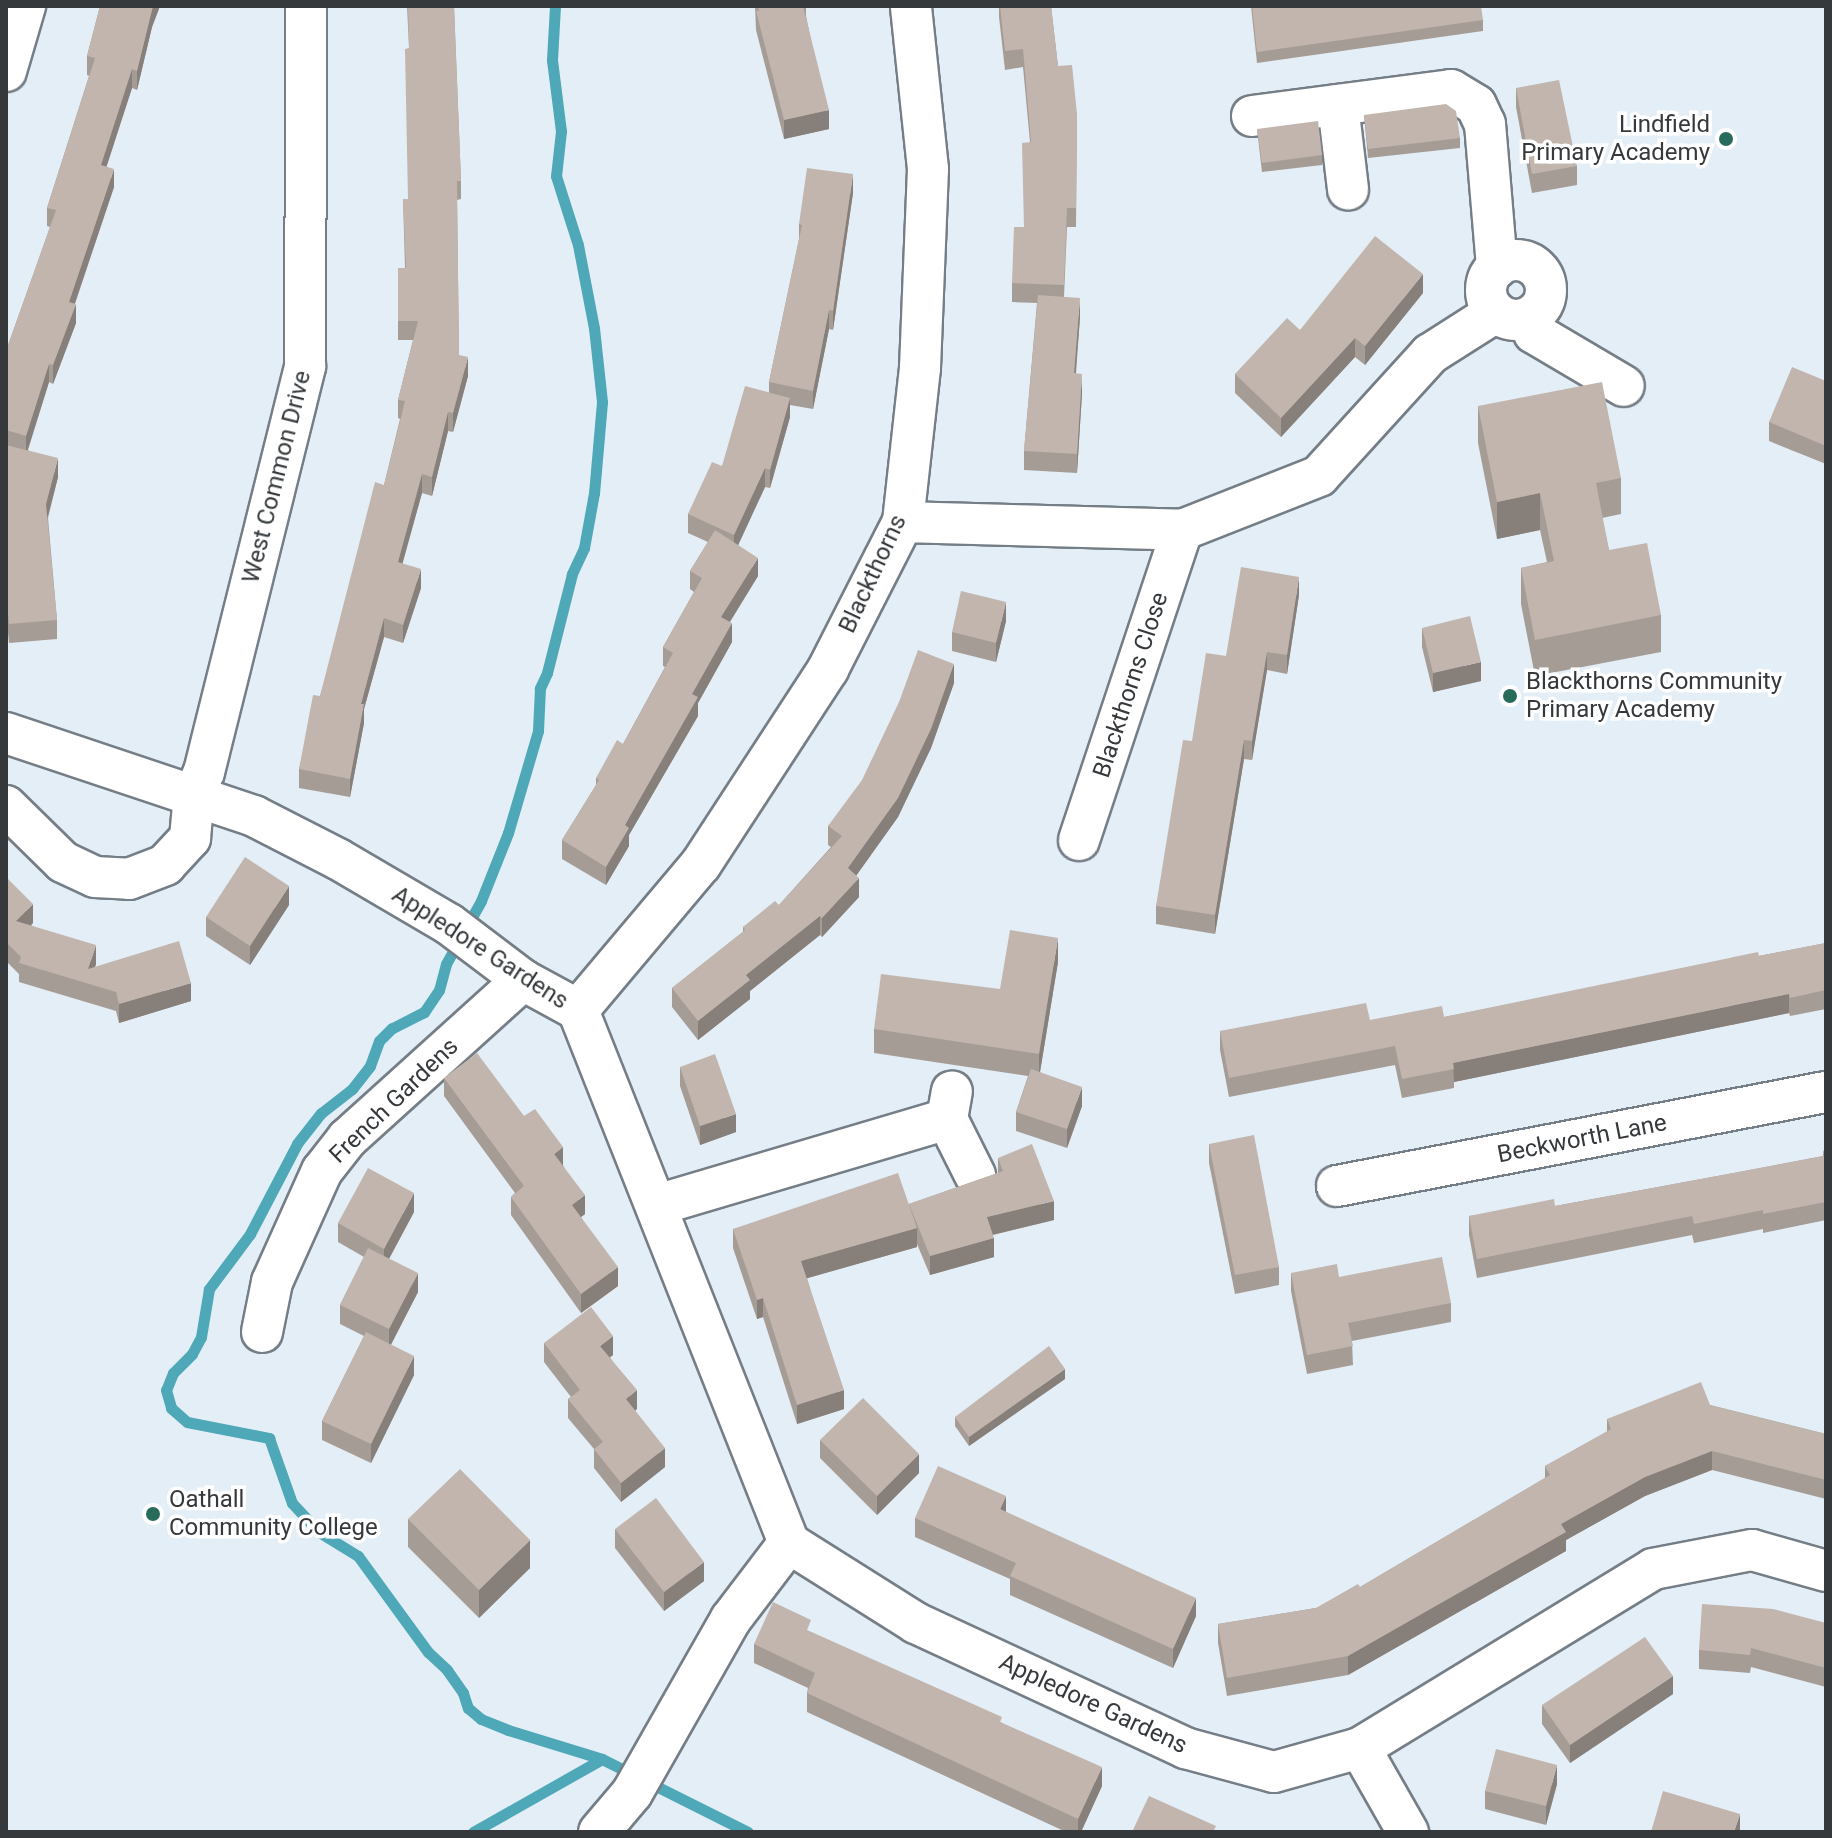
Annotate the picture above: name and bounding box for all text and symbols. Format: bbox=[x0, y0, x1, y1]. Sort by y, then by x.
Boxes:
place label: Lindfield Primary Academy bbox=[1521, 111, 1710, 167]
marker: Lindfield Primary Academy bbox=[1717, 130, 1735, 148]
street label: West Common Drive bbox=[237, 368, 317, 586]
street label: Blackthorns bbox=[833, 510, 913, 638]
street label: Blackthorns Close bbox=[1087, 589, 1175, 781]
place label: Blackthorns Community Primary Academy bbox=[1526, 668, 1782, 724]
marker: Blackthorns Community Primary Academy bbox=[1501, 687, 1519, 705]
street label: Appledore Gardens bbox=[387, 880, 573, 1016]
street label: French Gardens bbox=[324, 1032, 464, 1170]
street label: Beckworth Lane bbox=[1495, 1108, 1669, 1170]
place label: Oathall Community College bbox=[169, 1486, 378, 1542]
marker: Oathall Community College bbox=[144, 1505, 162, 1523]
street label: Appledore Gardens bbox=[994, 1648, 1192, 1760]

